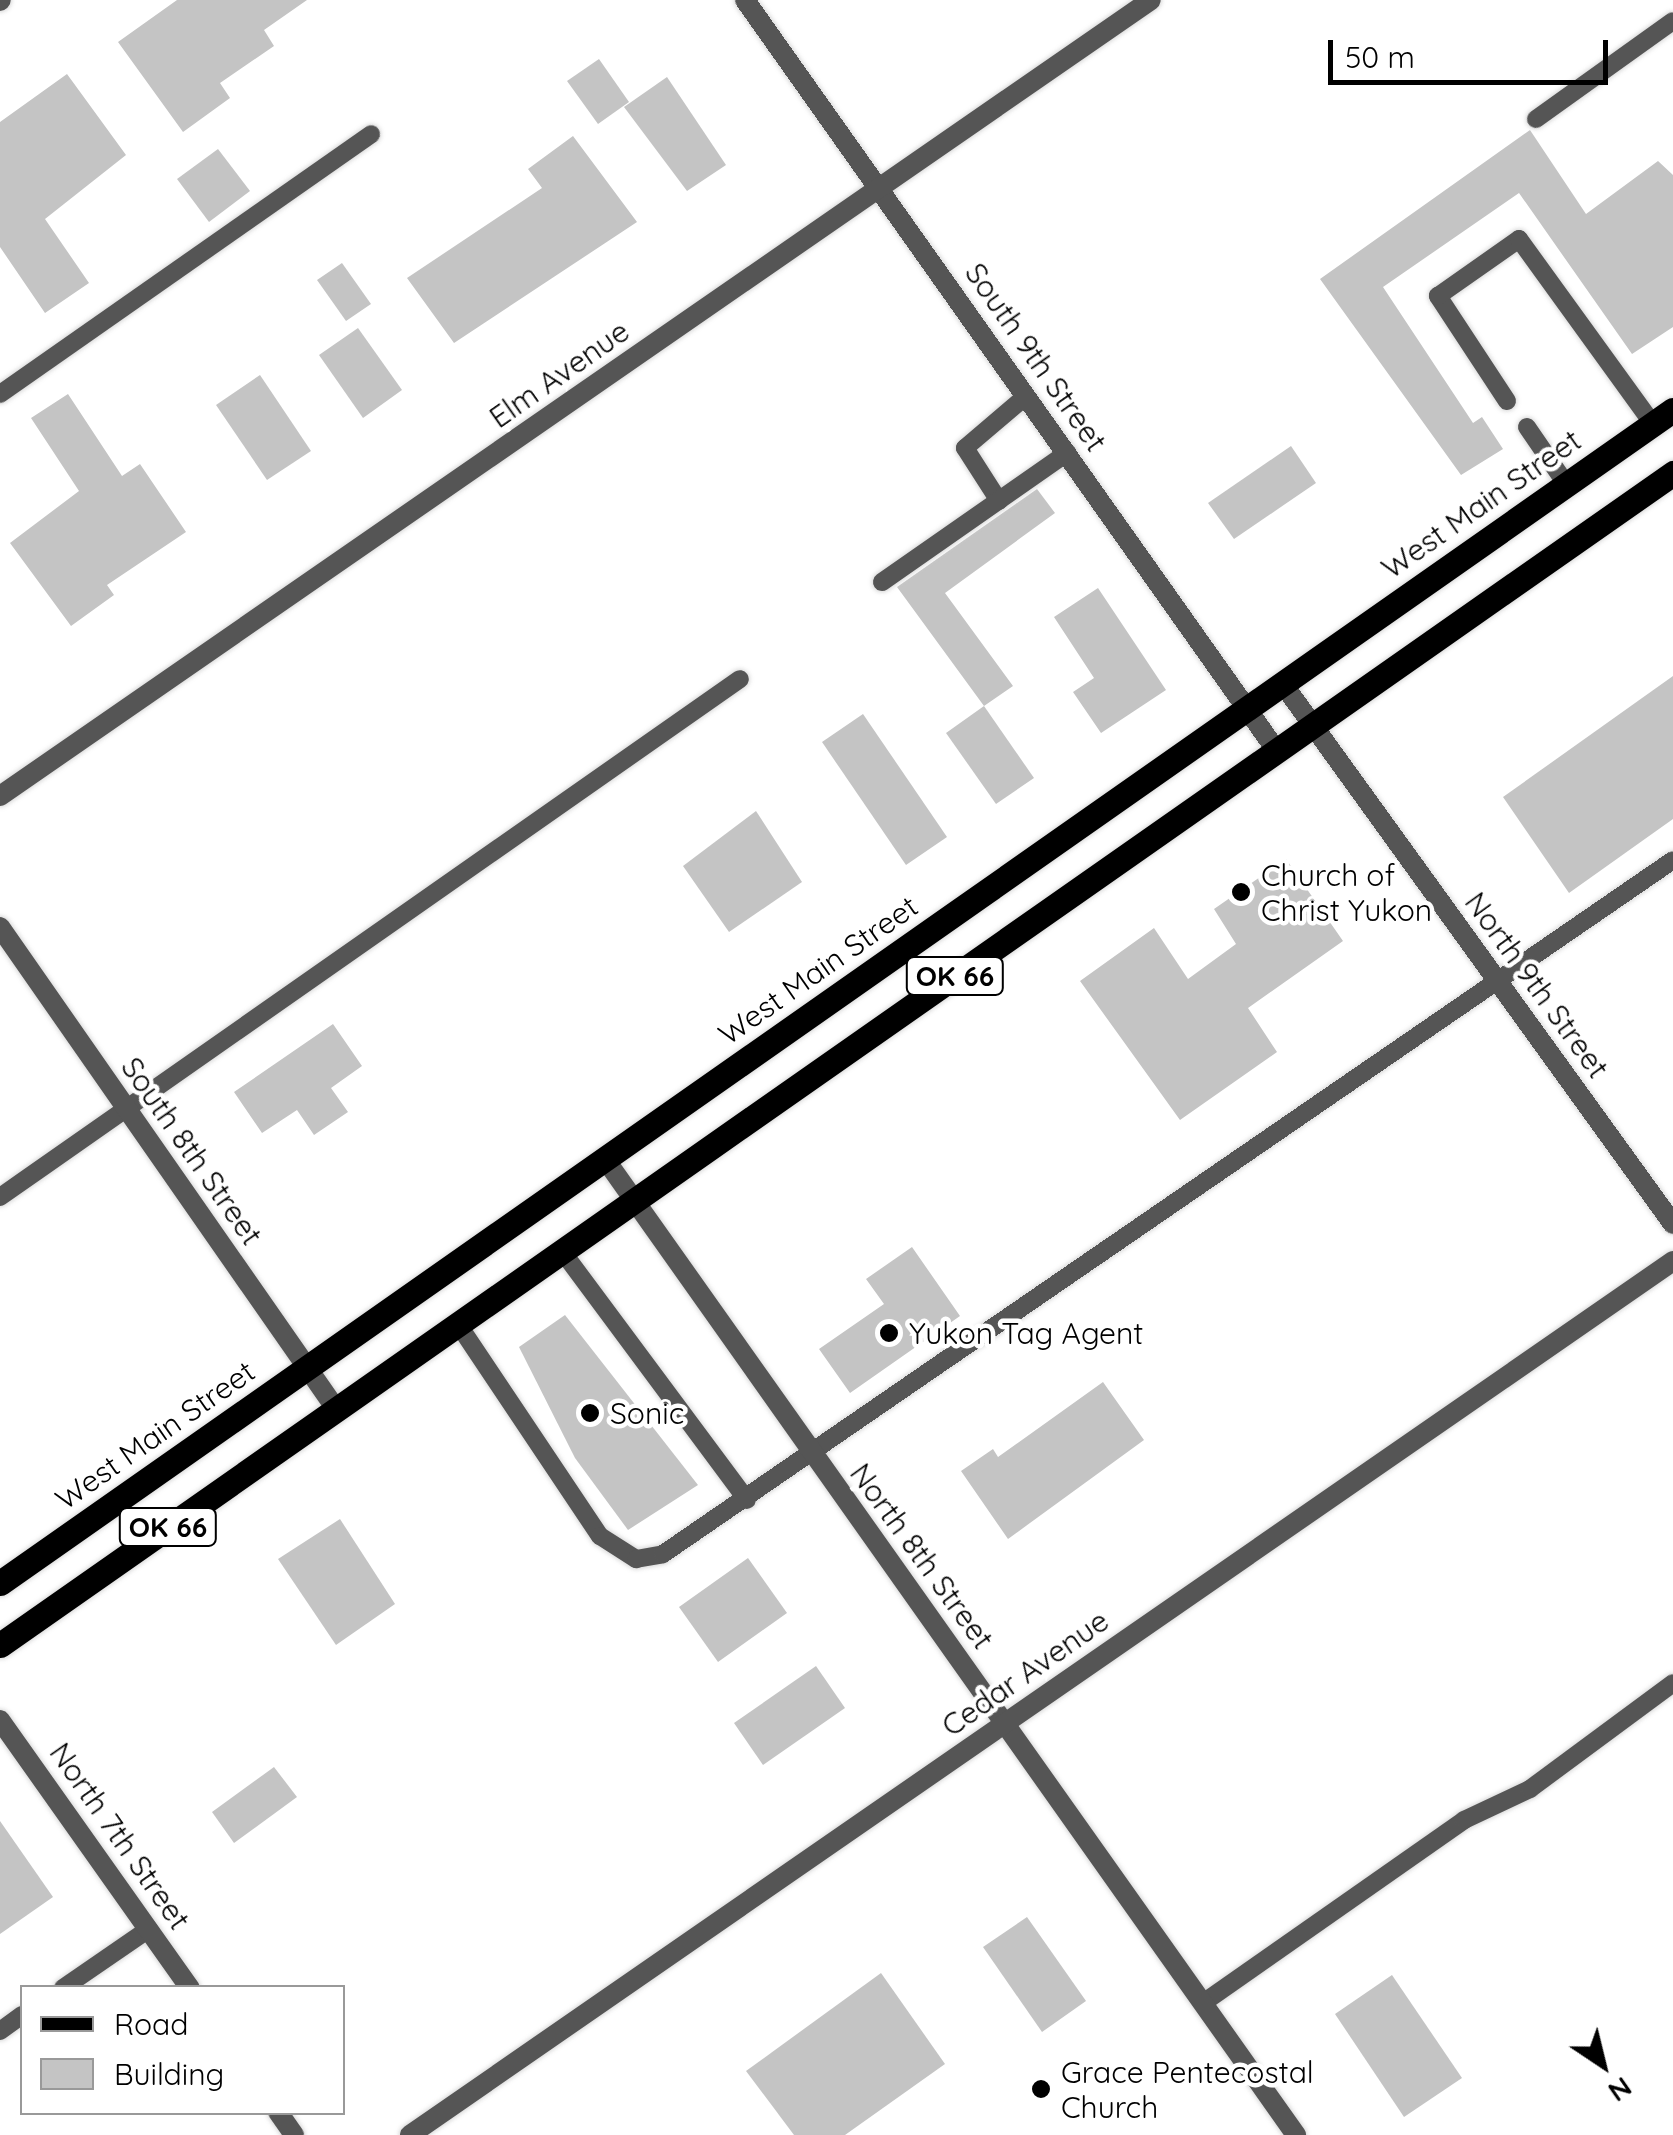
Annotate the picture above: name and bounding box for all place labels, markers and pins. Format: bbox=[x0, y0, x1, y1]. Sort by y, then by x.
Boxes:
place label: Church of Christ Yukon bbox=[1261, 857, 1432, 928]
marker: Church of Christ Yukon bbox=[1230, 881, 1252, 903]
place label: Yukon Tag Agent bbox=[909, 1315, 1143, 1351]
marker: Yukon Tag Agent bbox=[878, 1322, 900, 1344]
place label: Sonic bbox=[610, 1395, 684, 1431]
marker: Sonic bbox=[579, 1402, 601, 1424]
place label: Grace Pentecostal Church bbox=[1061, 2054, 1314, 2124]
marker: Grace Pentecostal Church bbox=[1030, 2078, 1052, 2100]

